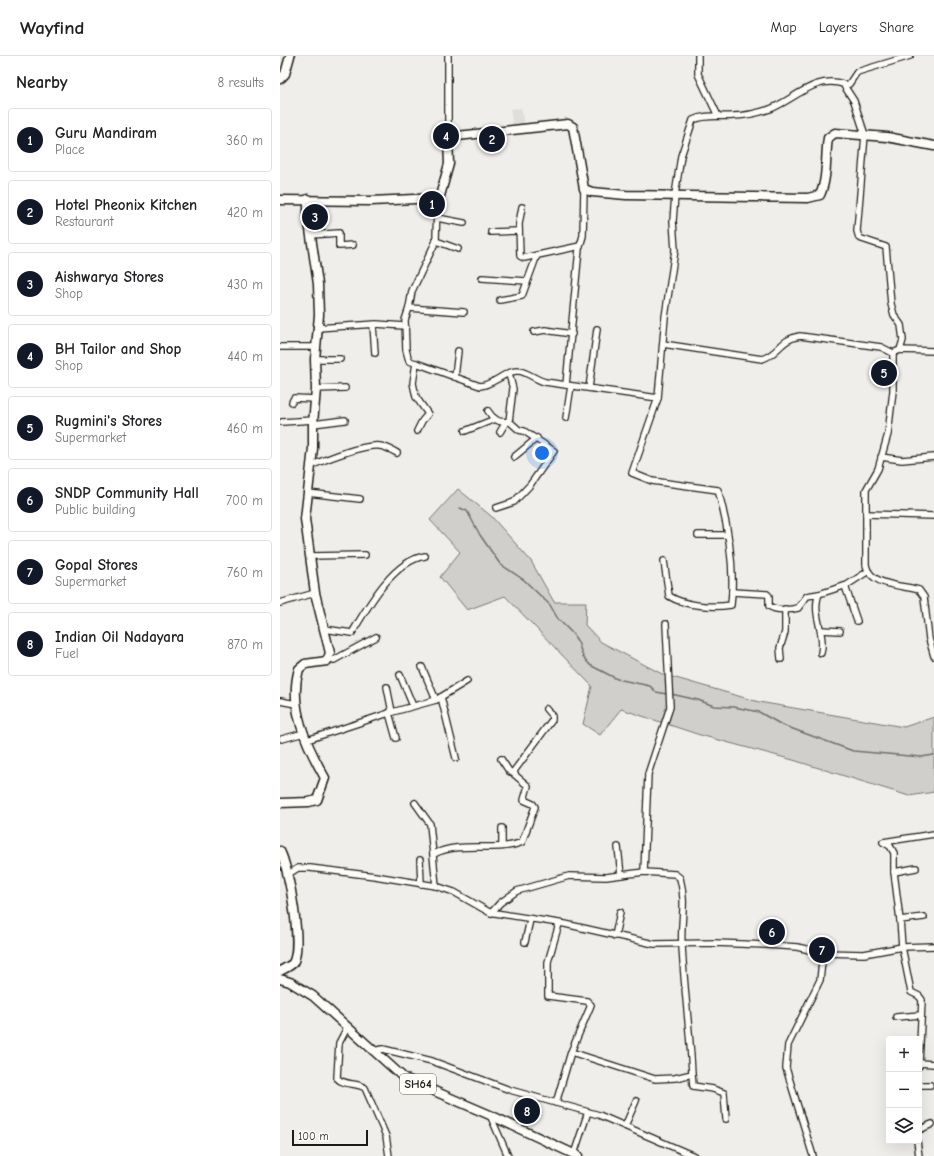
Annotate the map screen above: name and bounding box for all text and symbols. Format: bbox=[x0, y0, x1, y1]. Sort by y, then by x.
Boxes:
text: Wayfind bbox=[20, 17, 84, 39]
text: Map bbox=[770, 19, 797, 36]
text: Layers bbox=[819, 19, 857, 36]
text: Share bbox=[879, 19, 914, 36]
text: Nearby bbox=[16, 73, 67, 92]
text: 8 results bbox=[218, 75, 264, 90]
pin: 4 bbox=[433, 121, 459, 151]
text: Guru Mandiram bbox=[55, 124, 157, 142]
pin: 2 bbox=[479, 124, 505, 154]
text: 1 bbox=[27, 133, 33, 148]
text: 360 m bbox=[226, 133, 263, 148]
text: Place bbox=[55, 142, 85, 157]
pin: 1 bbox=[419, 189, 445, 219]
text: Hotel Pheonix Kitchen bbox=[55, 196, 197, 214]
pin: 3 bbox=[302, 202, 328, 232]
text: 2 bbox=[27, 205, 33, 220]
text: 420 m bbox=[227, 205, 263, 220]
text: Restaurant bbox=[55, 214, 114, 229]
text: Aishwarya Stores bbox=[55, 268, 164, 286]
text: 3 bbox=[27, 277, 33, 292]
text: 430 m bbox=[227, 277, 263, 292]
text: Shop bbox=[55, 286, 83, 301]
text: BH Tailor and Shop bbox=[55, 340, 181, 358]
text: 4 bbox=[27, 349, 33, 364]
text: 440 m bbox=[227, 349, 263, 364]
text: Shop bbox=[55, 358, 83, 373]
pin: 5 bbox=[871, 358, 897, 388]
text: Rugmini's Stores bbox=[55, 412, 162, 430]
text: 5 bbox=[27, 421, 33, 436]
text: 460 m bbox=[227, 421, 263, 436]
text: Supermarket bbox=[55, 430, 126, 445]
your location bbox=[532, 443, 552, 463]
text: SNDP Community Hall bbox=[55, 484, 199, 502]
text: 6 bbox=[27, 493, 33, 508]
text: 700 m bbox=[226, 493, 263, 508]
text: Public building bbox=[55, 502, 136, 517]
text: Gopal Stores bbox=[55, 556, 138, 574]
text: 7 bbox=[27, 565, 33, 580]
text: 760 m bbox=[227, 565, 263, 580]
text: Supermarket bbox=[55, 574, 126, 589]
text: Indian Oil Nadayara bbox=[55, 628, 184, 646]
text: 8 bbox=[27, 637, 33, 652]
text: 870 m bbox=[227, 637, 263, 652]
text: Fuel bbox=[55, 646, 79, 661]
pin: 6 bbox=[759, 917, 785, 947]
pin: 7 bbox=[809, 935, 835, 965]
map controls bbox=[886, 1036, 922, 1144]
button: + bbox=[886, 1036, 922, 1072]
button: − bbox=[886, 1072, 922, 1108]
road number: SH64 bbox=[400, 1074, 436, 1094]
pin: 8 bbox=[514, 1096, 540, 1126]
button: layers bbox=[886, 1108, 922, 1144]
scale bar bbox=[292, 1128, 368, 1147]
text: 100 m bbox=[298, 1130, 329, 1143]

